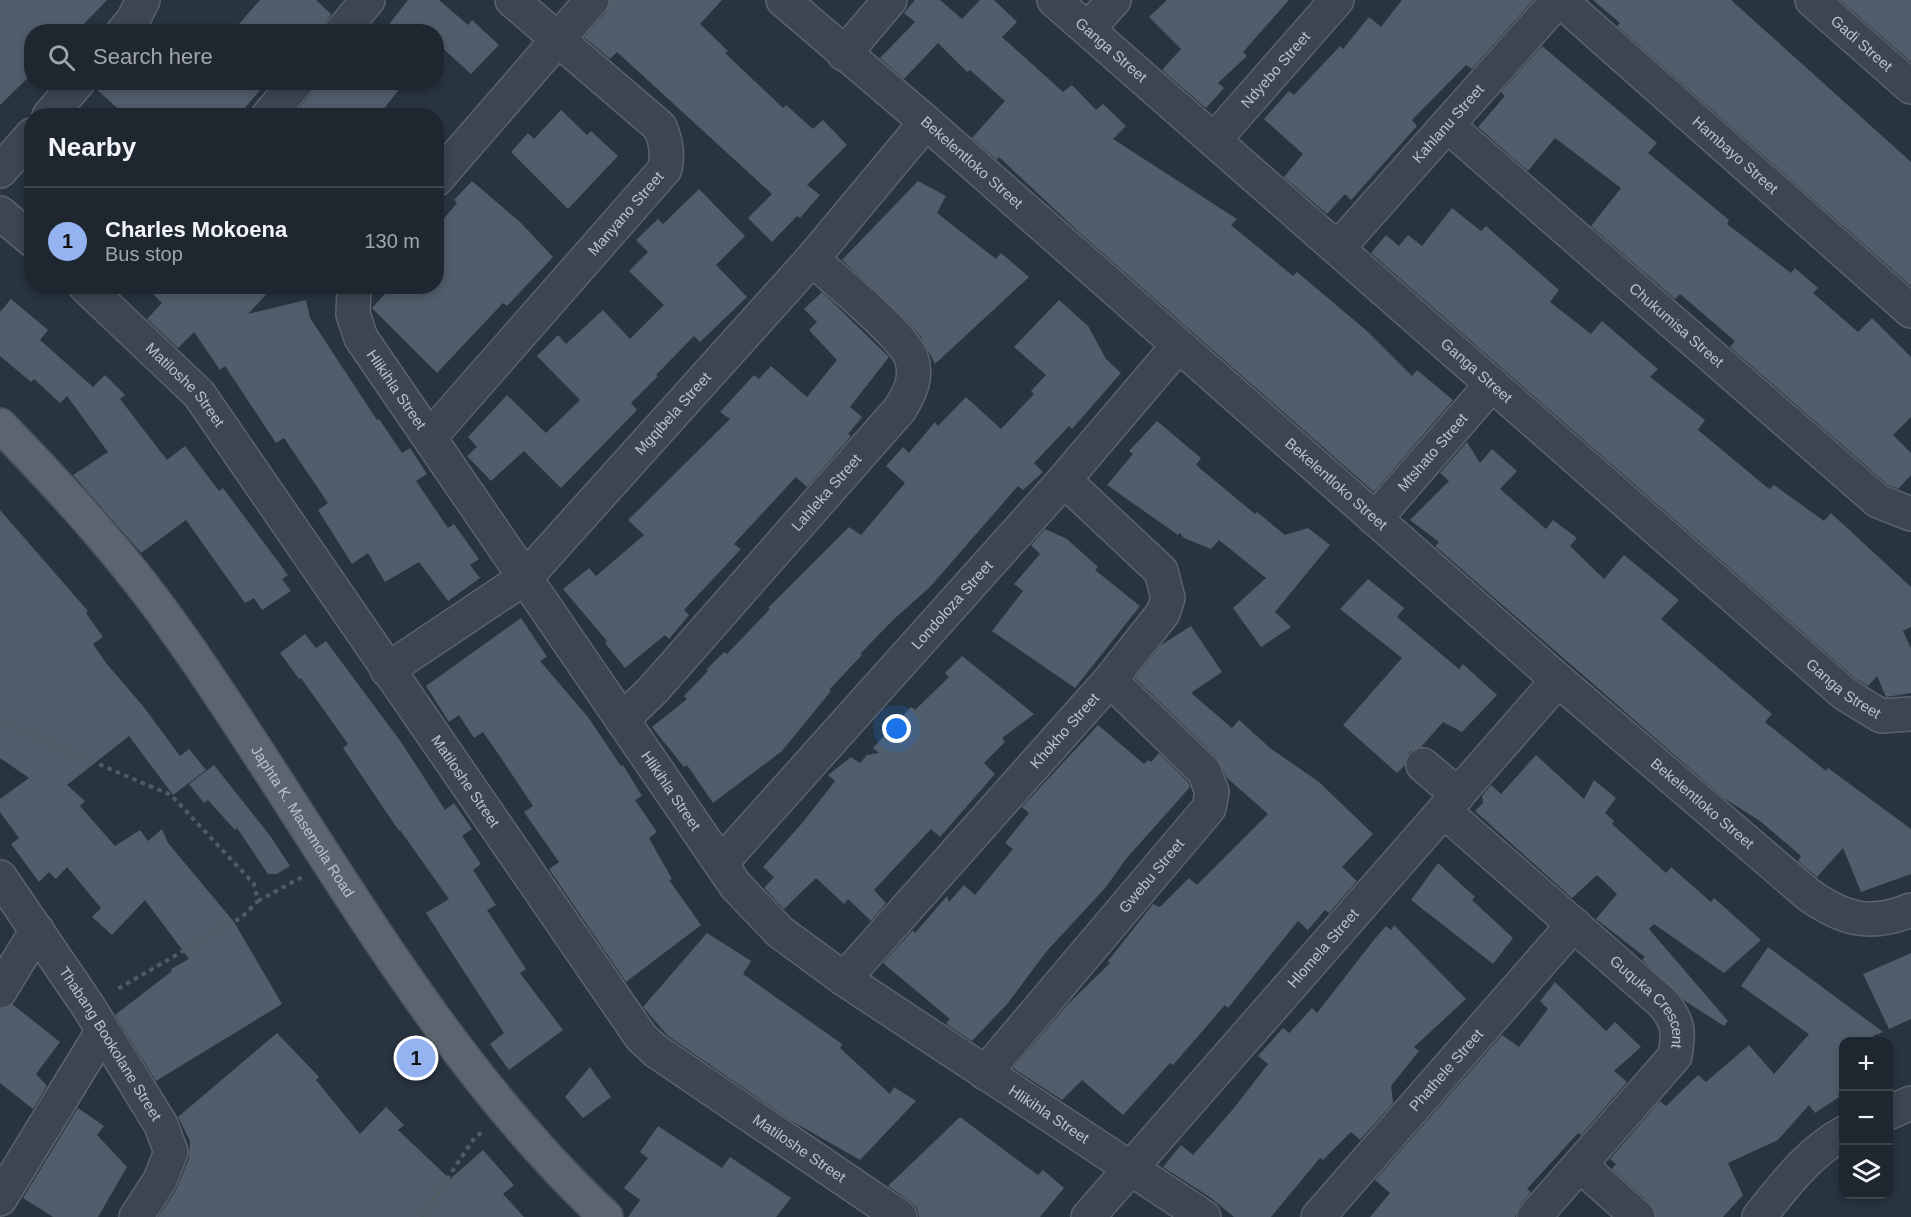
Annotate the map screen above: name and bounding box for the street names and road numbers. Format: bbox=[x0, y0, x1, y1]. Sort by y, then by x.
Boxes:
street label: Gadi Street bbox=[1828, 12, 1897, 75]
street label: Ganga Street bbox=[1072, 14, 1151, 86]
street label: Ndyebo Street bbox=[1237, 27, 1314, 111]
street label: Kahlanu Street bbox=[1408, 80, 1488, 166]
street label: Hambayo Street bbox=[1689, 112, 1782, 198]
street label: Bekelentloko Street bbox=[918, 113, 1027, 212]
street label: Manyano Street bbox=[584, 167, 667, 259]
street label: Chukumisa Street bbox=[1626, 279, 1728, 371]
street label: Ganga Street bbox=[1438, 334, 1517, 407]
street label: Matiloshe Street bbox=[142, 339, 229, 431]
street label: Hlikihla Street bbox=[364, 346, 430, 433]
street label: Mgqibela Street bbox=[631, 368, 715, 458]
street label: Mtshato Street bbox=[1394, 409, 1471, 495]
street label: Bekelentloko Street bbox=[1282, 434, 1391, 534]
street label: Lahleka Street bbox=[788, 450, 865, 534]
street label: Londoloza Street bbox=[908, 556, 996, 653]
street label: Ganga Street bbox=[1803, 655, 1885, 722]
street label: Khokho Street bbox=[1026, 689, 1103, 772]
street label: Matiloshe Street bbox=[428, 732, 504, 831]
street label: Japhta K. Masemola Road bbox=[248, 742, 358, 900]
street label: Hlikihla Street bbox=[638, 748, 705, 834]
street label: Bekelentloko Street bbox=[1648, 754, 1758, 853]
street label: Gwebu Street bbox=[1115, 834, 1188, 916]
street label: Hlomela Street bbox=[1284, 904, 1362, 991]
street label: Guquka Crescent bbox=[1607, 952, 1686, 1050]
street label: Thabang Bookolane Street bbox=[56, 963, 166, 1124]
street label: Phathele Street bbox=[1405, 1025, 1487, 1114]
street label: Hlikihla Street bbox=[1006, 1081, 1093, 1147]
street label: Matiloshe Street bbox=[750, 1110, 850, 1186]

